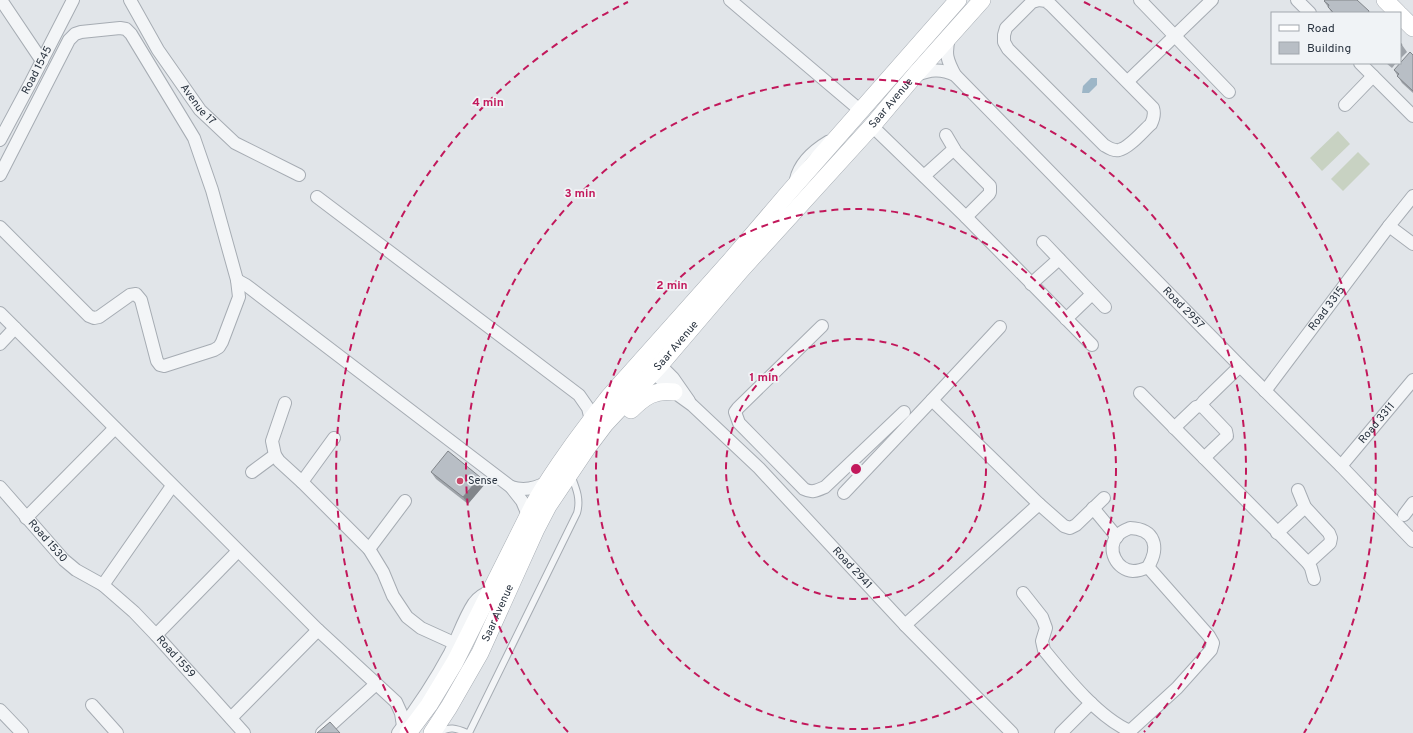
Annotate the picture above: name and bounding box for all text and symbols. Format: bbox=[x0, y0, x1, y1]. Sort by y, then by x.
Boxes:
legend bbox=[1271, 12, 1401, 64]
text: Road bbox=[1307, 21, 1335, 37]
text: Building bbox=[1307, 41, 1351, 57]
street label: Road 1545 bbox=[19, 43, 55, 97]
street label: Saar Avenue bbox=[866, 75, 916, 131]
street label: Avenue 17 bbox=[177, 81, 219, 128]
text: 4 min bbox=[472, 95, 504, 111]
text: 3 min bbox=[564, 186, 596, 202]
text: 2 min bbox=[656, 278, 688, 294]
street label: Road 3315 bbox=[1306, 283, 1348, 334]
street label: Road 2957 bbox=[1159, 284, 1207, 332]
street label: Saar Avenue bbox=[651, 318, 702, 374]
text: 1 min bbox=[750, 370, 778, 386]
street label: Road 3311 bbox=[1356, 400, 1398, 447]
centre of rings bbox=[849, 462, 863, 476]
place label: Sense bbox=[468, 474, 498, 488]
marker: Sense bbox=[455, 476, 465, 486]
street label: Road 1530 bbox=[25, 517, 70, 566]
street label: Road 2941 bbox=[829, 544, 875, 592]
street label: Saar Avenue bbox=[479, 582, 517, 644]
street label: Road 1559 bbox=[153, 633, 198, 681]

